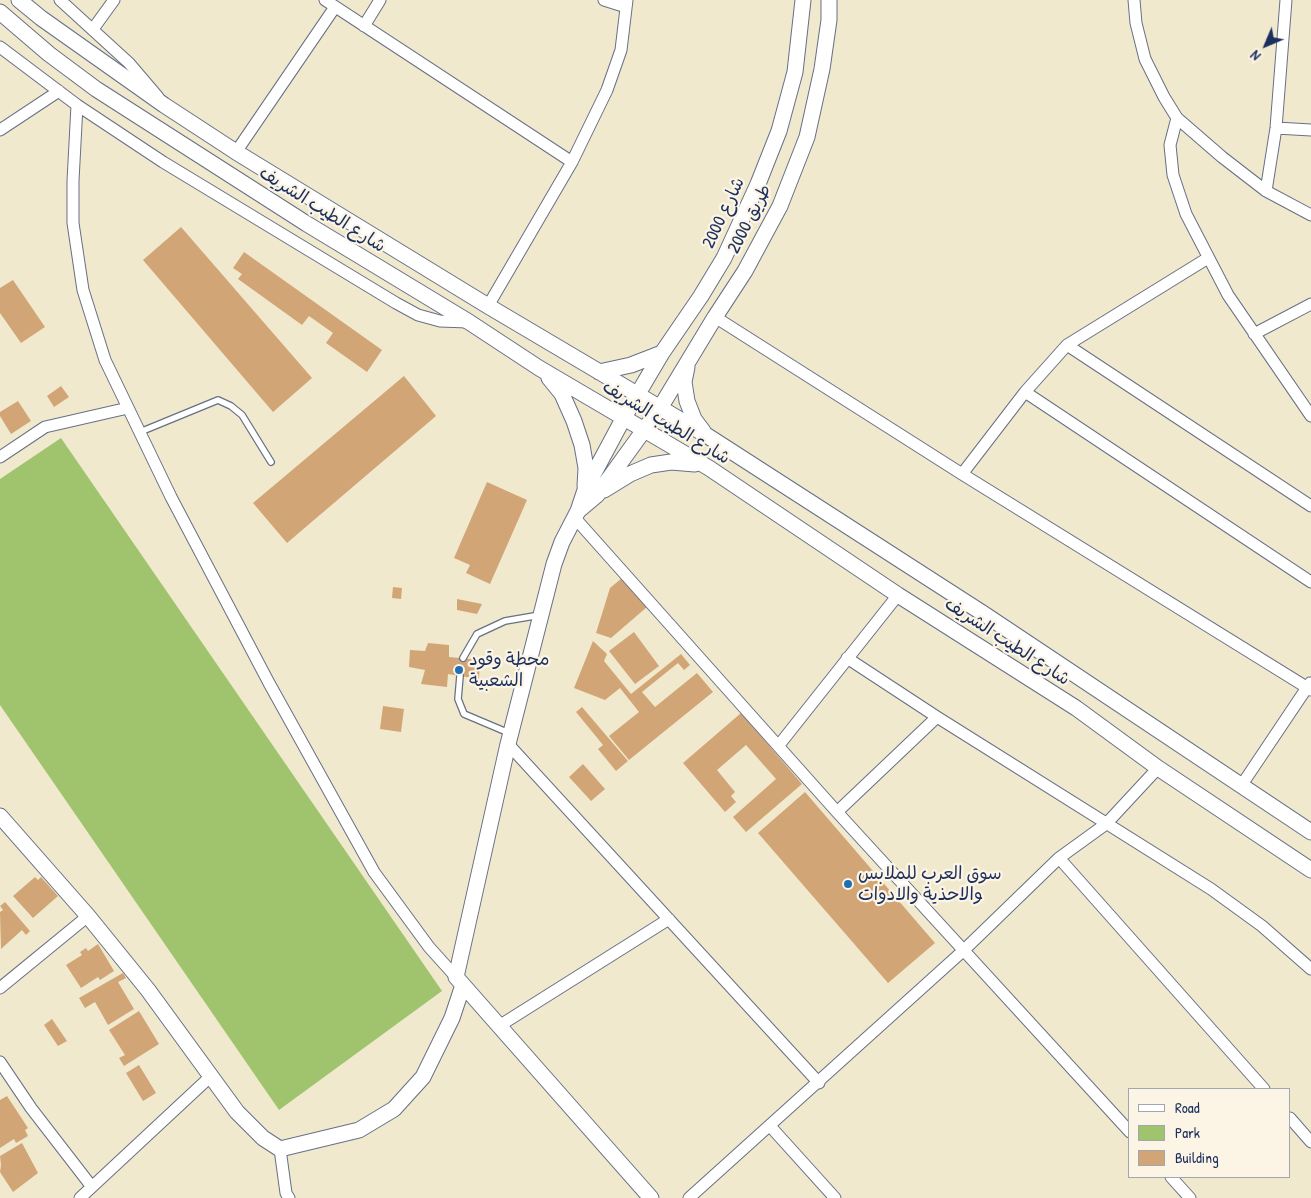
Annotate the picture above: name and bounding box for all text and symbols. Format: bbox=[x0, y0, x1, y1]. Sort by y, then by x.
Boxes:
north arrow bbox=[1241, 20, 1291, 70]
text: N bbox=[1246, 47, 1264, 65]
street label: شارع الطيب الشريف bbox=[255, 162, 389, 258]
street label: شارع 2000 bbox=[698, 174, 750, 252]
street label: طريق 2000 bbox=[723, 181, 777, 257]
street label: شارع الطيب الشريف bbox=[598, 376, 734, 470]
street label: شارع الطيب الشريف bbox=[940, 593, 1074, 691]
place label: محطة وقود الشعبية bbox=[469, 649, 549, 692]
marker: محطة وقود الشعبية bbox=[453, 664, 465, 676]
place label: سوق العرب للملابس والاحذية والادوات bbox=[858, 863, 1002, 906]
marker: سوق العرب للملابس والاحذية والادوات bbox=[842, 878, 854, 890]
legend bbox=[1128, 1088, 1291, 1178]
text: Road bbox=[1175, 1097, 1200, 1118]
text: Park bbox=[1175, 1122, 1200, 1143]
text: Building bbox=[1175, 1147, 1219, 1168]

